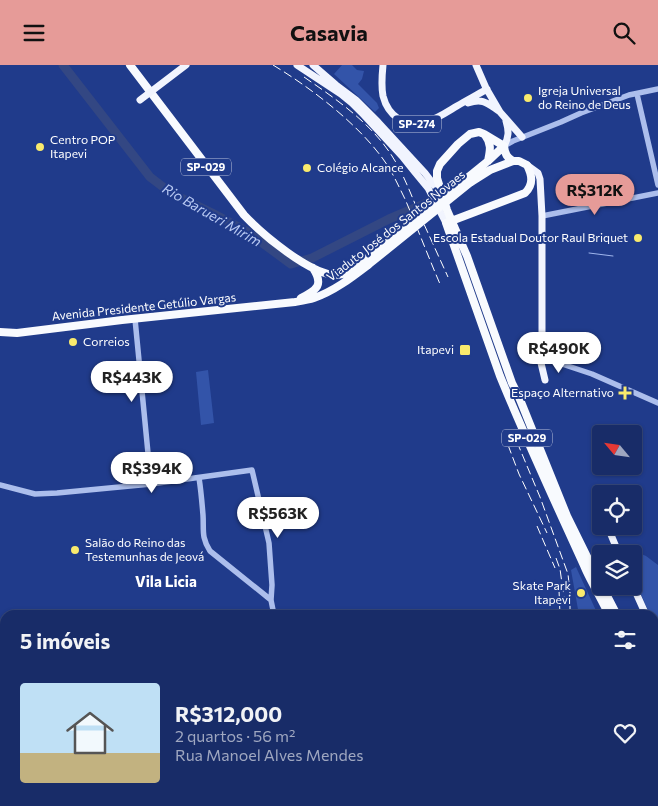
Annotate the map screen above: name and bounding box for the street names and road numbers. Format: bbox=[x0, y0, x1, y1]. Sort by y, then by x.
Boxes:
road number: SP-274 bbox=[393, 116, 441, 133]
road number: SP-029 bbox=[181, 159, 231, 175]
street label: Viaduto José dos Santos Novaes bbox=[323, 167, 468, 284]
street label: Avenida Presidente Getúlio Vargas bbox=[51, 289, 237, 323]
road number: SP-029 bbox=[502, 429, 552, 447]

